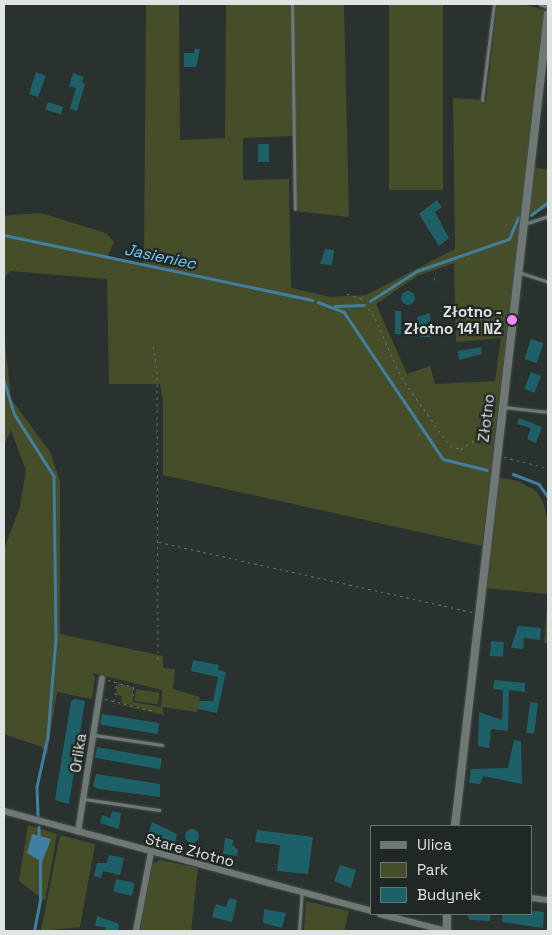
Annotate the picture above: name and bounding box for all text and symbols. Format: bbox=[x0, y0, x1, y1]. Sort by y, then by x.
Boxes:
water label: Jasieniec bbox=[122, 240, 198, 274]
place label: Złotno - Złotno 141 NŻ bbox=[404, 302, 502, 337]
marker: Złotno - Złotno 141 NŻ bbox=[506, 314, 518, 326]
street label: Złotno bbox=[474, 393, 498, 443]
street label: Orlika bbox=[66, 732, 90, 774]
legend bbox=[370, 825, 532, 915]
street label: Stare Złotno bbox=[144, 829, 236, 871]
text: Ulica bbox=[417, 835, 452, 854]
text: Park bbox=[417, 860, 448, 879]
text: Budynek bbox=[417, 885, 481, 904]

